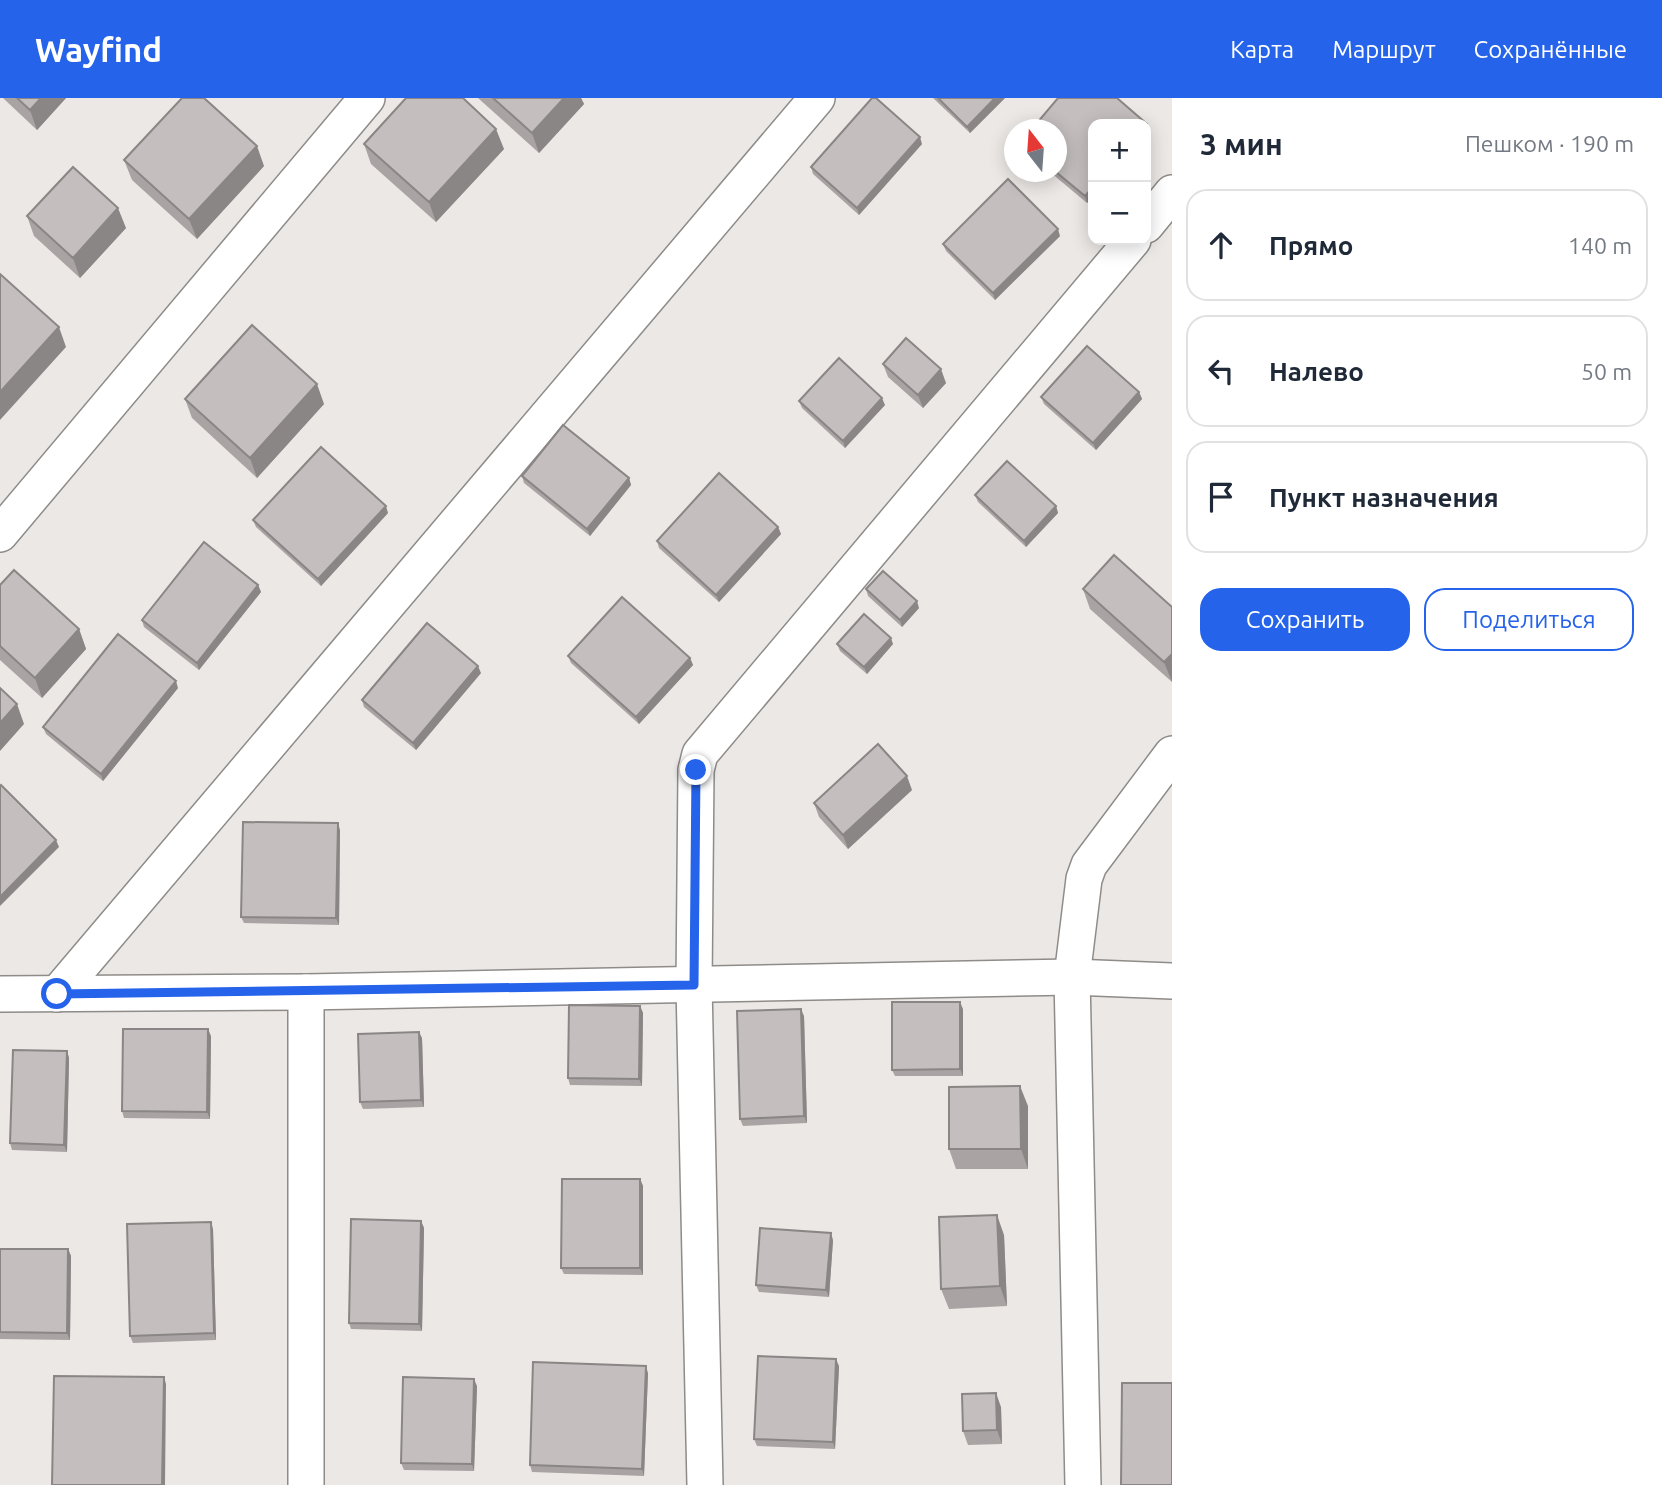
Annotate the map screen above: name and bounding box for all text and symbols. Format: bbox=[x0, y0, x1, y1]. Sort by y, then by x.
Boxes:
text: Wayfind bbox=[35, 31, 162, 68]
text: Карта bbox=[1230, 36, 1294, 63]
text: Маршрут bbox=[1332, 36, 1436, 63]
text: Сохранённые bbox=[1474, 36, 1627, 63]
north arrow bbox=[1004, 119, 1067, 182]
map controls bbox=[1088, 119, 1151, 245]
button: + bbox=[1088, 119, 1151, 182]
text: 3 мин bbox=[1200, 127, 1283, 161]
text: Пешком · 190 m bbox=[1465, 131, 1634, 156]
button: − bbox=[1088, 182, 1151, 245]
icon: ahead bbox=[1202, 226, 1240, 264]
text: Прямо bbox=[1269, 231, 1353, 260]
text: 140 m bbox=[1568, 233, 1632, 258]
icon: left bbox=[1202, 352, 1240, 390]
text: Налево bbox=[1269, 357, 1364, 386]
text: 50 m bbox=[1581, 359, 1632, 384]
icon: arrive bbox=[1202, 478, 1240, 516]
text: Пункт назначения bbox=[1269, 483, 1499, 512]
button: Сохранить bbox=[1200, 588, 1410, 651]
button: Поделиться bbox=[1424, 588, 1634, 651]
route end bbox=[680, 754, 711, 785]
route start bbox=[41, 978, 72, 1009]

